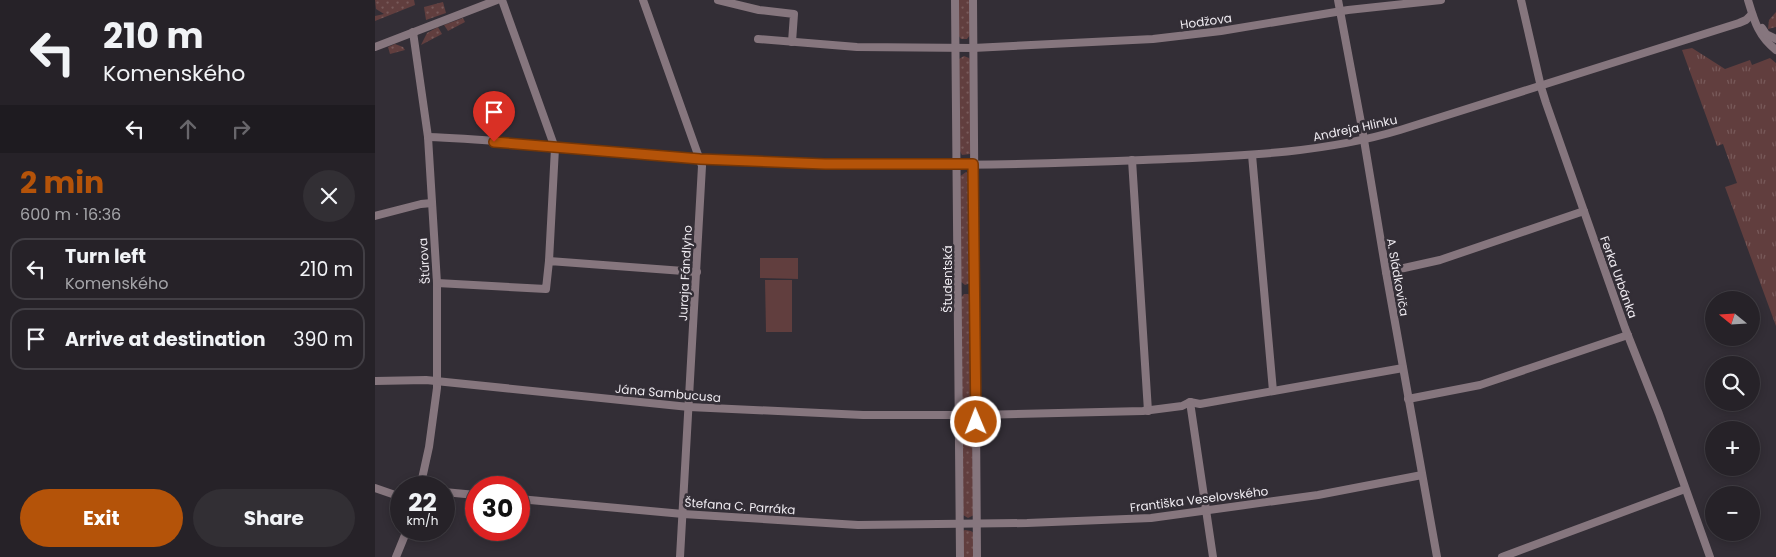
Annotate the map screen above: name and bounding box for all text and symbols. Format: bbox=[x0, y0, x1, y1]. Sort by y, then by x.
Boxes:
street label: Hodžova bbox=[1179, 9, 1233, 33]
text: 210 m bbox=[103, 11, 203, 60]
icon: left bbox=[20, 20, 85, 85]
text: Komenského bbox=[103, 58, 245, 89]
pin bbox=[473, 91, 515, 142]
icon: arrive bbox=[480, 98, 508, 126]
street label: Andreja Hlinku bbox=[1311, 111, 1399, 145]
icon: left bbox=[121, 115, 149, 143]
icon: ahead bbox=[174, 115, 202, 143]
icon: right bbox=[227, 115, 255, 143]
text: 2 min bbox=[20, 161, 104, 204]
button: close bbox=[303, 170, 355, 222]
text: 600 m · 16:36 bbox=[20, 203, 121, 226]
street label: Juraja Fándlyho bbox=[674, 224, 696, 321]
street label: Ferka Urbánka bbox=[1596, 234, 1642, 320]
street label: Štúrova bbox=[414, 237, 434, 285]
street label: A. Sládkoviča bbox=[1383, 237, 1413, 317]
text: Turn left bbox=[65, 243, 146, 270]
street label: Študentská bbox=[939, 245, 956, 313]
icon: left bbox=[22, 255, 50, 283]
text: 210 m bbox=[299, 256, 353, 283]
text: Komenského bbox=[65, 272, 168, 295]
north arrow bbox=[1705, 291, 1760, 346]
map controls bbox=[1705, 291, 1760, 541]
icon: arrive bbox=[22, 325, 50, 353]
text: Arrive at destination bbox=[65, 326, 266, 353]
text: 390 m bbox=[293, 326, 353, 353]
button: search bbox=[1705, 356, 1760, 411]
street label: Jána Sambucusa bbox=[614, 380, 722, 406]
position arrow bbox=[949, 395, 1001, 447]
button: + bbox=[1705, 421, 1760, 476]
speed limit sign: 30 bbox=[465, 476, 530, 541]
street label: Františka Veselovského bbox=[1129, 482, 1269, 516]
text: 22 bbox=[408, 485, 437, 520]
button: − bbox=[1705, 486, 1760, 541]
button: Exit bbox=[20, 489, 183, 547]
button: Share bbox=[193, 489, 355, 547]
street label: Štefana C. Parráka bbox=[684, 494, 796, 518]
text: km/h bbox=[407, 512, 438, 529]

